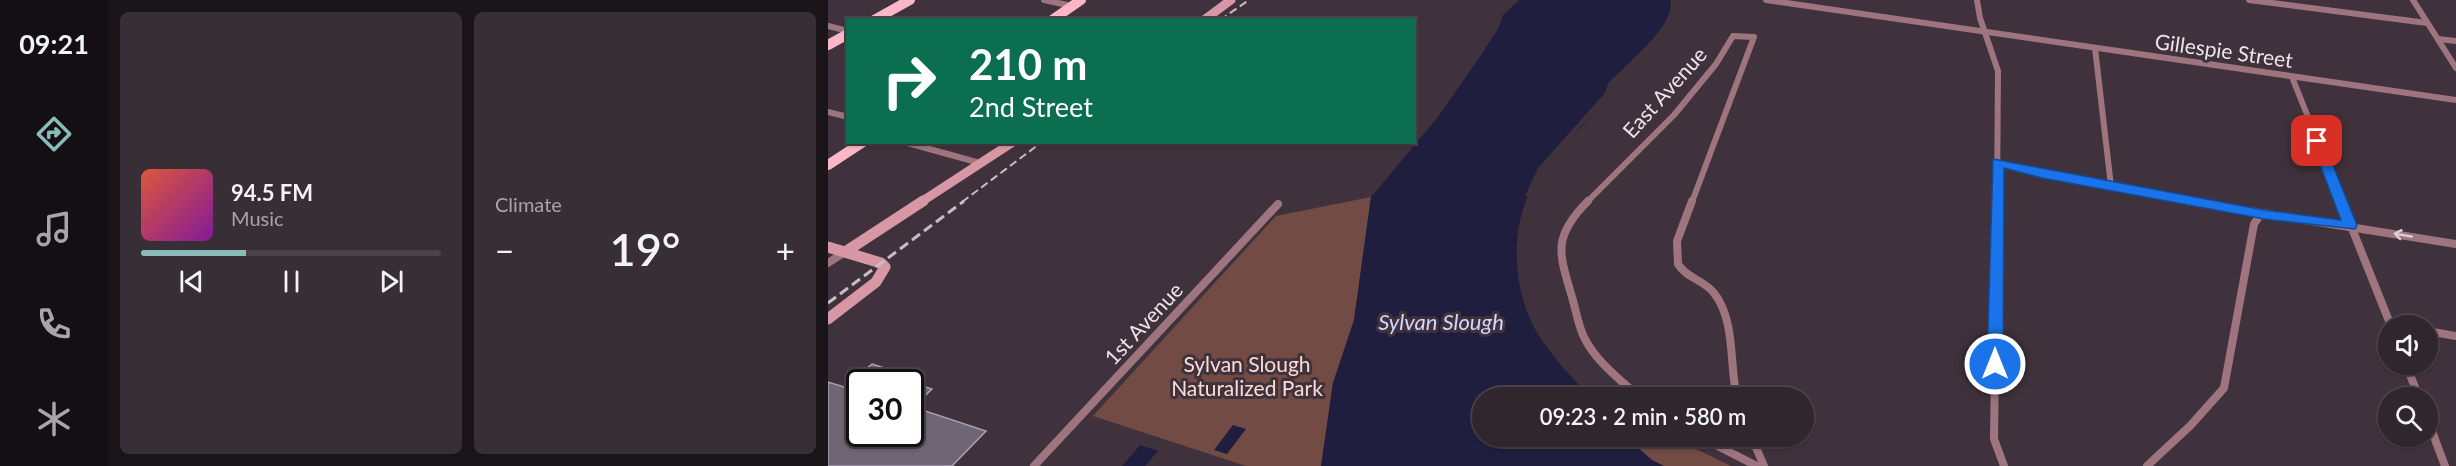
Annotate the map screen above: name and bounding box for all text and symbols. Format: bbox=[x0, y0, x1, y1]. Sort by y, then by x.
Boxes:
text: 09:21 bbox=[19, 27, 89, 60]
street label: Gillespie Street bbox=[2153, 28, 2295, 72]
text: 210 m bbox=[969, 39, 1087, 89]
icon: right bbox=[870, 42, 948, 120]
street label: East Avenue bbox=[1617, 42, 1711, 142]
text: 2nd Street bbox=[969, 90, 1093, 123]
icon: directions bbox=[33, 113, 75, 155]
pin bbox=[2291, 115, 2342, 166]
icon: arrive bbox=[2300, 124, 2333, 157]
text: 94.5 FM bbox=[231, 179, 313, 206]
text: Climate bbox=[495, 192, 562, 216]
text: Music bbox=[231, 206, 284, 230]
icon: music bbox=[33, 208, 75, 250]
text: 19° bbox=[610, 222, 680, 276]
one-way arrow bbox=[2394, 229, 2414, 240]
text: − bbox=[495, 230, 514, 270]
text: + bbox=[776, 230, 795, 270]
icon: previous bbox=[175, 265, 208, 298]
icon: pause bbox=[275, 265, 308, 298]
icon: next bbox=[375, 265, 408, 298]
street label: 1st Avenue bbox=[1099, 277, 1187, 369]
icon: phone bbox=[33, 303, 75, 345]
water label: Sylvan Slough bbox=[1378, 308, 1504, 335]
map controls bbox=[2378, 315, 2438, 447]
button: sound bbox=[2378, 315, 2438, 375]
position arrow bbox=[1963, 332, 2027, 396]
park label: Sylvan Slough Naturalized Park bbox=[1171, 351, 1323, 400]
speed limit sign: 30 bbox=[846, 369, 924, 447]
button: search bbox=[2378, 387, 2438, 447]
icon: climate bbox=[33, 398, 75, 440]
text: 09:23 · 2 min · 580 m bbox=[1540, 403, 1746, 430]

